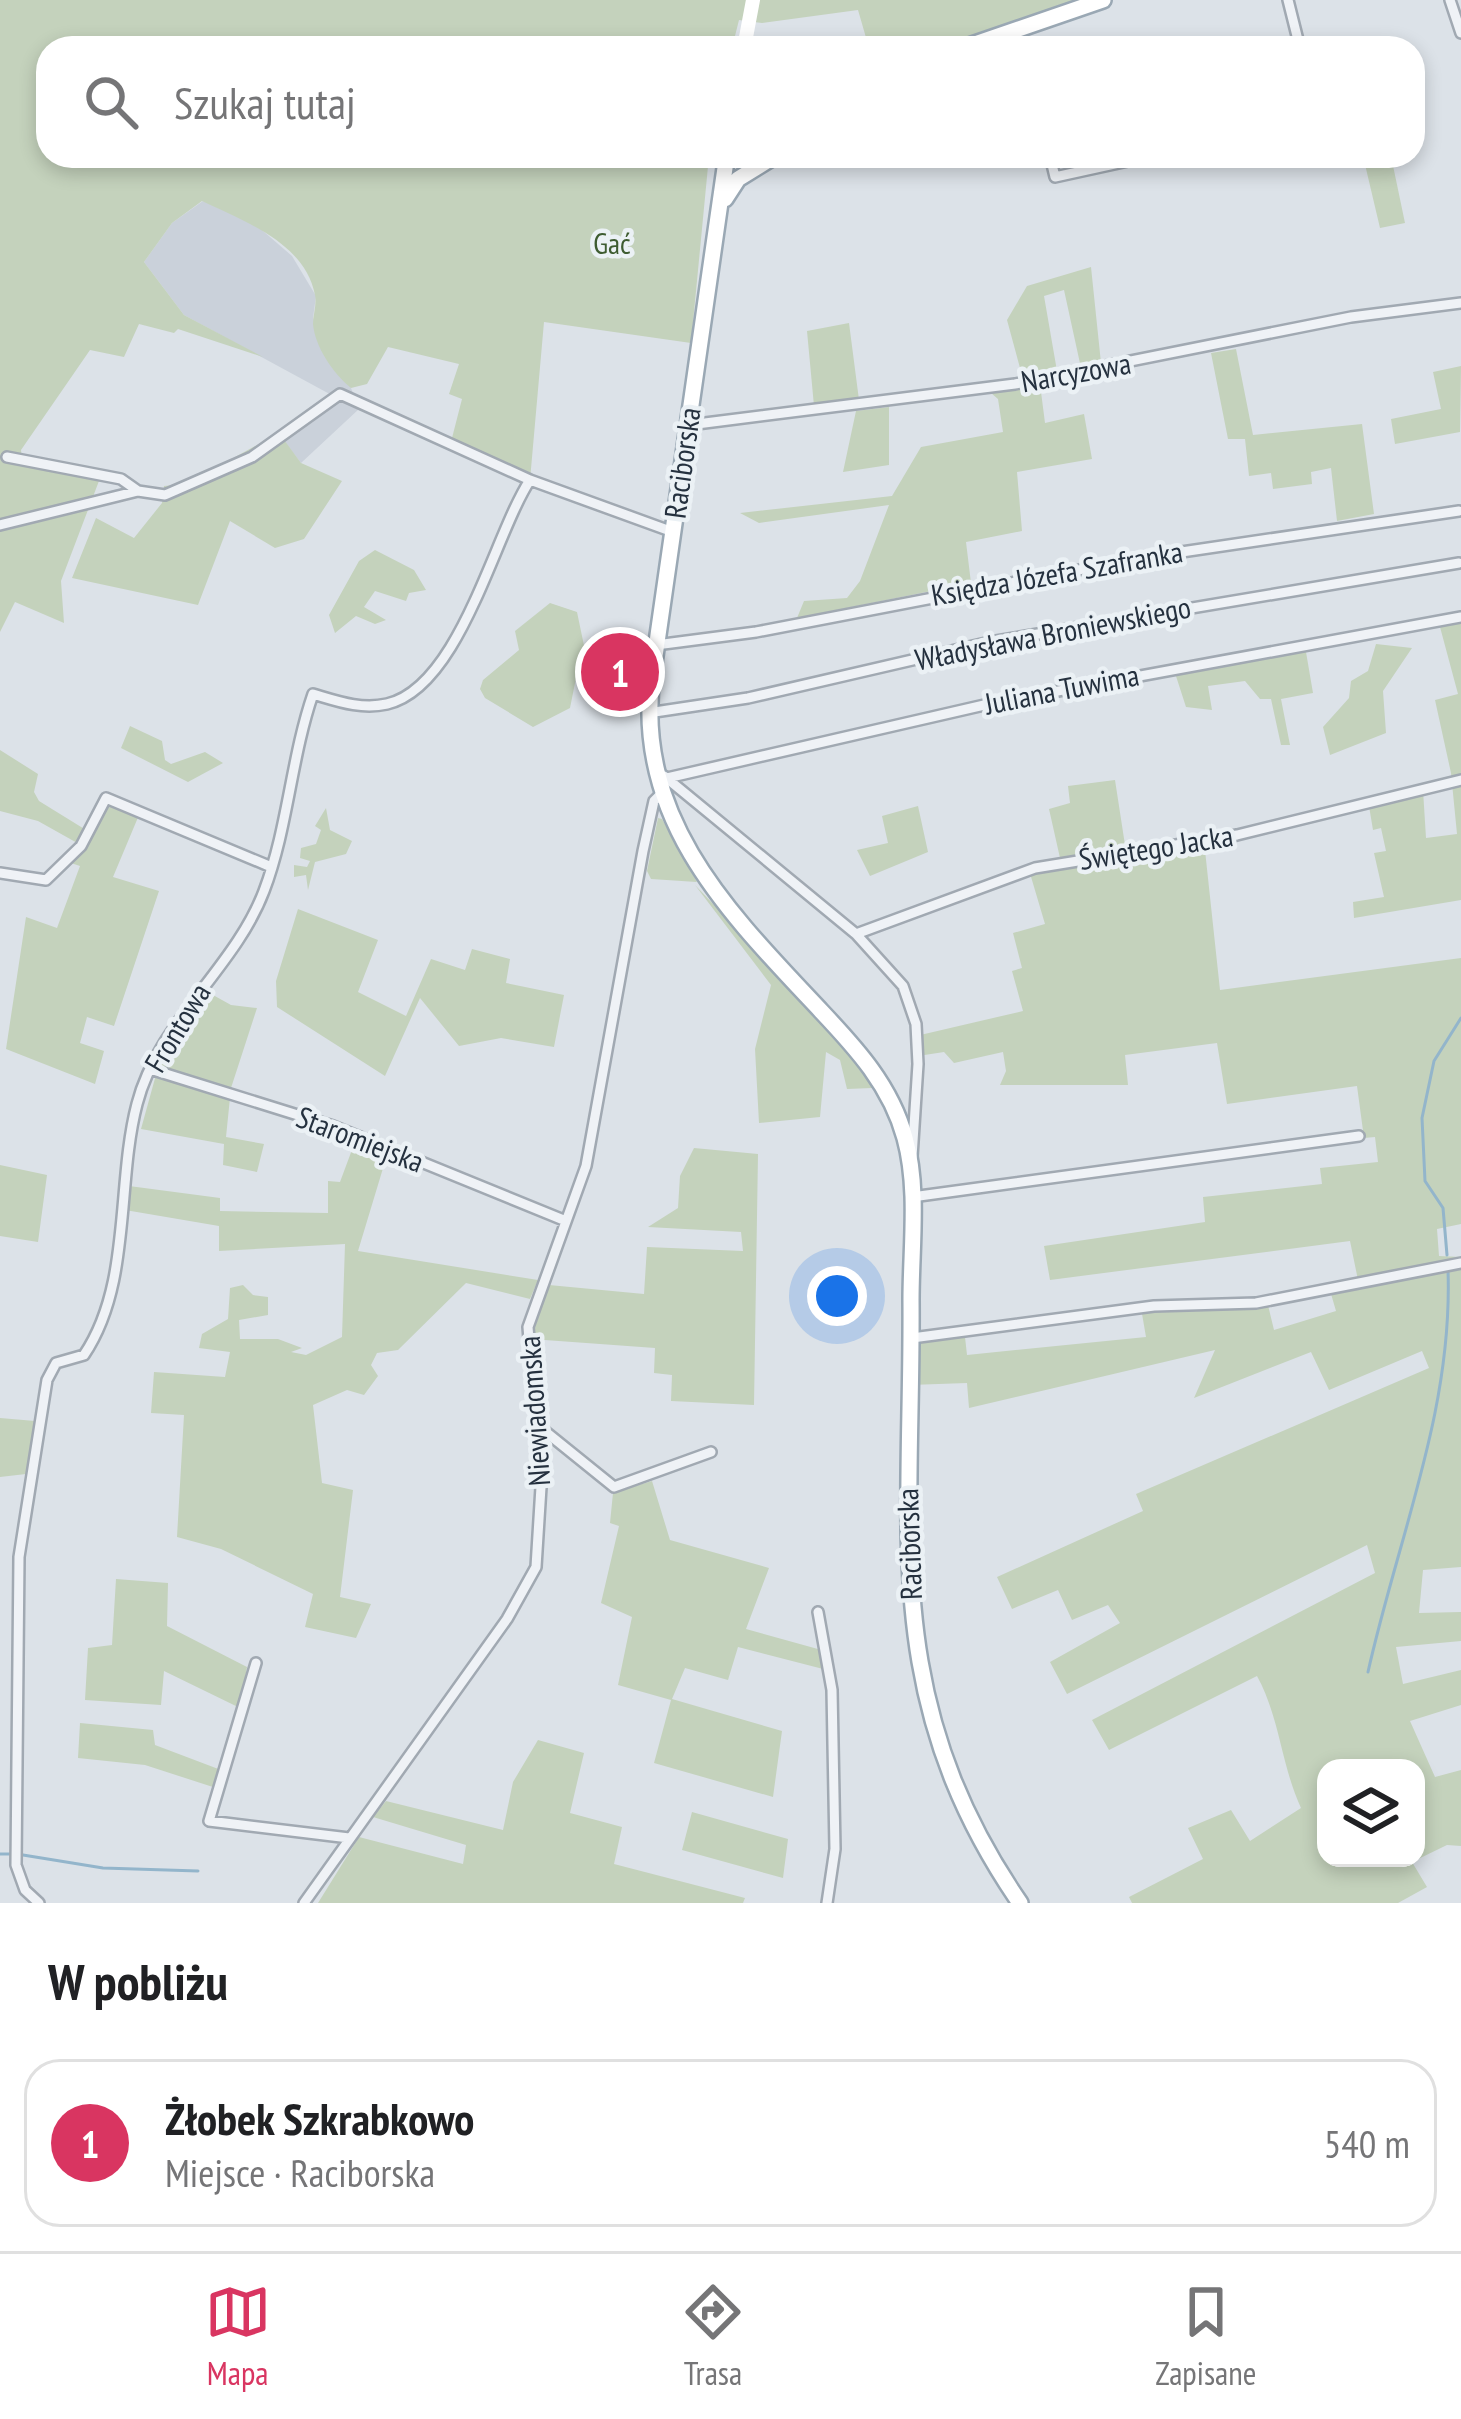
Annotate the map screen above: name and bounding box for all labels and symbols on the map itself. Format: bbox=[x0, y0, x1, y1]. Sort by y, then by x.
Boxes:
park label: Gać bbox=[593, 223, 631, 262]
street label: Narcyzowa bbox=[1018, 343, 1134, 400]
street label: Raciborska bbox=[654, 405, 709, 521]
street label: Księdza Józefa Szafranka bbox=[928, 531, 1185, 614]
street label: Władysława Broniewskiego bbox=[912, 587, 1194, 678]
pin: 1 bbox=[581, 627, 659, 717]
street label: Juliana Tuwima bbox=[980, 654, 1142, 723]
street label: Świętego Jacka bbox=[1076, 815, 1236, 878]
street label: Frontowa bbox=[135, 976, 218, 1079]
street label: Staromiejska bbox=[291, 1097, 430, 1181]
your location bbox=[807, 1266, 867, 1326]
street label: Niewiadomska bbox=[509, 1335, 558, 1487]
street label: Raciborska bbox=[887, 1488, 930, 1600]

